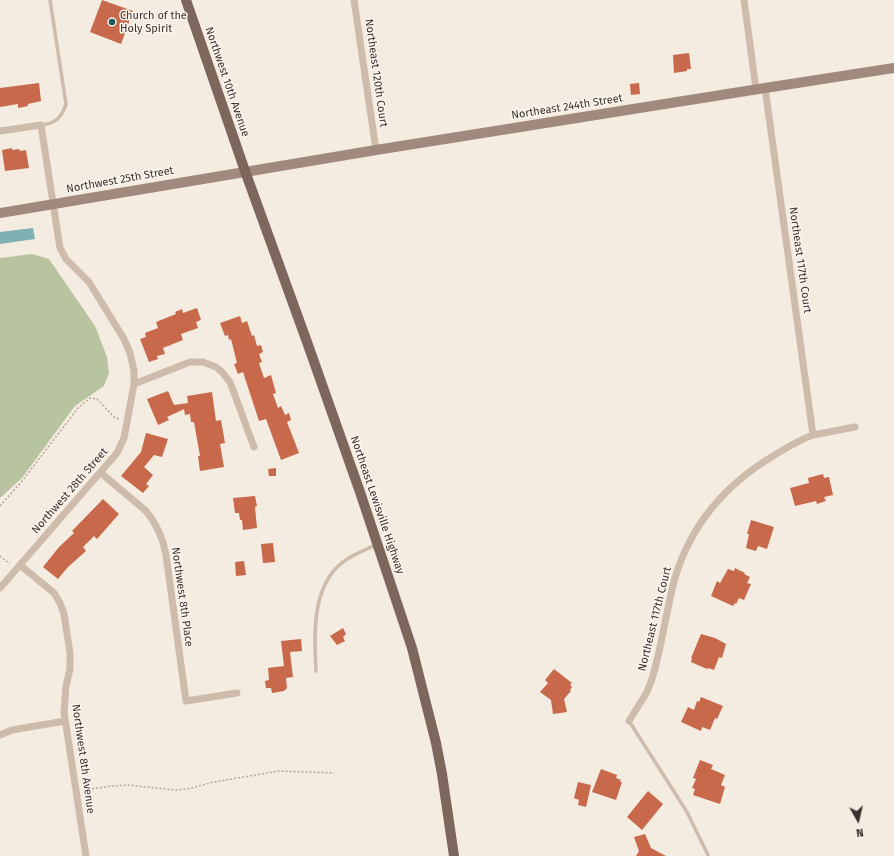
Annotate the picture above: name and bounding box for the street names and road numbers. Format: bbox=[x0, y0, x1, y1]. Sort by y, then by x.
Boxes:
street label: Northeast 120th Court bbox=[362, 18, 390, 128]
street label: Northwest 10th Avenue bbox=[202, 25, 252, 139]
street label: Northeast 244th Street bbox=[510, 92, 624, 122]
street label: Northwest 25th Street bbox=[65, 164, 175, 196]
street label: Northeast 117th Court bbox=[786, 206, 814, 314]
street label: Northeast Lewisville Highway bbox=[347, 434, 407, 576]
street label: Northwest 28th Street bbox=[29, 445, 111, 537]
street label: Northwest 8th Place bbox=[168, 546, 196, 648]
street label: Northeast 117th Court bbox=[636, 566, 674, 672]
street label: Northwest 8th Avenue bbox=[69, 703, 97, 815]

